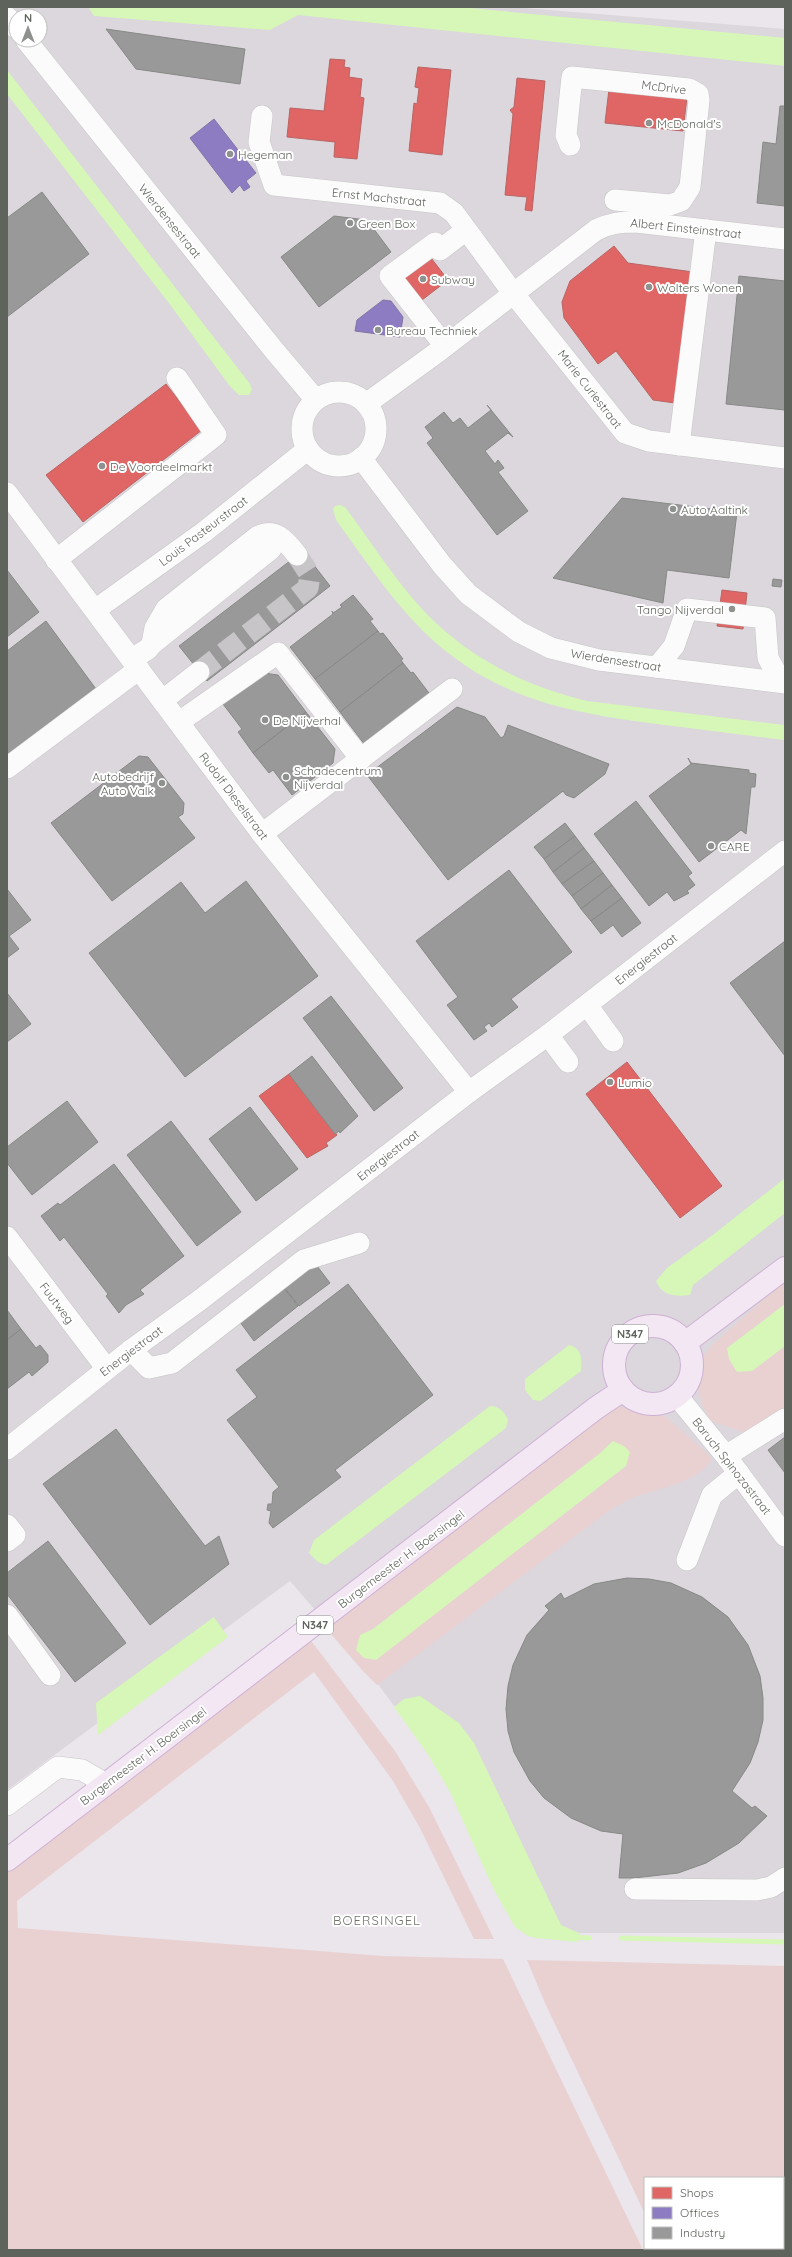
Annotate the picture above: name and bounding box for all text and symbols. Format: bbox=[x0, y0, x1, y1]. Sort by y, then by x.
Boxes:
north arrow bbox=[8, 8, 48, 48]
text: N bbox=[24, 11, 32, 25]
street label: McDrive bbox=[641, 77, 687, 97]
place label: McDonald's bbox=[657, 116, 722, 131]
marker: McDonald's bbox=[644, 118, 654, 128]
place label: Hegeman bbox=[238, 147, 293, 162]
marker: Hegeman bbox=[225, 149, 235, 159]
street label: Wierdensestraat bbox=[135, 181, 205, 261]
street label: Ernst Machstraat bbox=[331, 185, 427, 209]
street label: Albert Einsteinstraat bbox=[630, 215, 742, 241]
place label: Green Box bbox=[358, 216, 415, 231]
marker: Green Box bbox=[345, 218, 355, 228]
place label: Subway bbox=[431, 272, 475, 287]
marker: Subway bbox=[418, 274, 428, 284]
place label: Wolters Wonen bbox=[657, 280, 742, 295]
marker: Wolters Wonen bbox=[644, 282, 654, 292]
place label: Bureau Techniek bbox=[386, 323, 477, 338]
marker: Bureau Techniek bbox=[373, 325, 383, 335]
street label: Marie Curiestraat bbox=[555, 347, 625, 431]
place label: De Voordeelmarkt bbox=[110, 459, 212, 474]
marker: De Voordeelmarkt bbox=[97, 461, 107, 471]
street label: Louis Pasteurstraat bbox=[156, 493, 250, 569]
place label: Auto Aaltink bbox=[681, 502, 748, 517]
marker: Auto Aaltink bbox=[668, 504, 678, 514]
place label: Tango Nijverdal bbox=[637, 602, 724, 617]
marker: Tango Nijverdal bbox=[727, 604, 737, 614]
street label: Wierdensestraat bbox=[570, 645, 662, 675]
place label: De Nijverhal bbox=[273, 713, 341, 728]
marker: De Nijverhal bbox=[260, 715, 270, 725]
street label: Rudolf Dieselstraat bbox=[196, 749, 272, 843]
place label: Schadecentrum Nijverdal bbox=[294, 763, 382, 792]
place label: Autobedrijf Auto Valk bbox=[92, 769, 155, 798]
marker: Schadecentrum Nijverdal bbox=[281, 772, 291, 782]
marker: Autobedrijf Auto Valk bbox=[157, 778, 167, 788]
place label: CARE bbox=[719, 839, 750, 854]
marker: CARE bbox=[706, 841, 716, 851]
street label: Energiestraat bbox=[612, 930, 680, 988]
place label: Lumio bbox=[618, 1075, 652, 1090]
marker: Lumio bbox=[605, 1077, 615, 1087]
street label: Energiestraat bbox=[354, 1126, 422, 1184]
street label: Fuutweg bbox=[37, 1279, 77, 1327]
street label: Energiestraat bbox=[97, 1323, 165, 1379]
road number: N347 bbox=[612, 1325, 648, 1343]
street label: Baruch Spinozastraat bbox=[689, 1414, 775, 1518]
street label: Burgemeester H. Boersingel bbox=[335, 1507, 467, 1611]
road number: N347 bbox=[297, 1616, 333, 1634]
street label: Burgemeester H. Boersingel bbox=[77, 1704, 209, 1808]
district label: BOERSINGEL bbox=[333, 1912, 421, 1928]
legend bbox=[644, 2177, 784, 2249]
text: Shops bbox=[680, 2185, 714, 2200]
text: Offices bbox=[680, 2205, 719, 2220]
text: Industry bbox=[680, 2225, 725, 2240]

